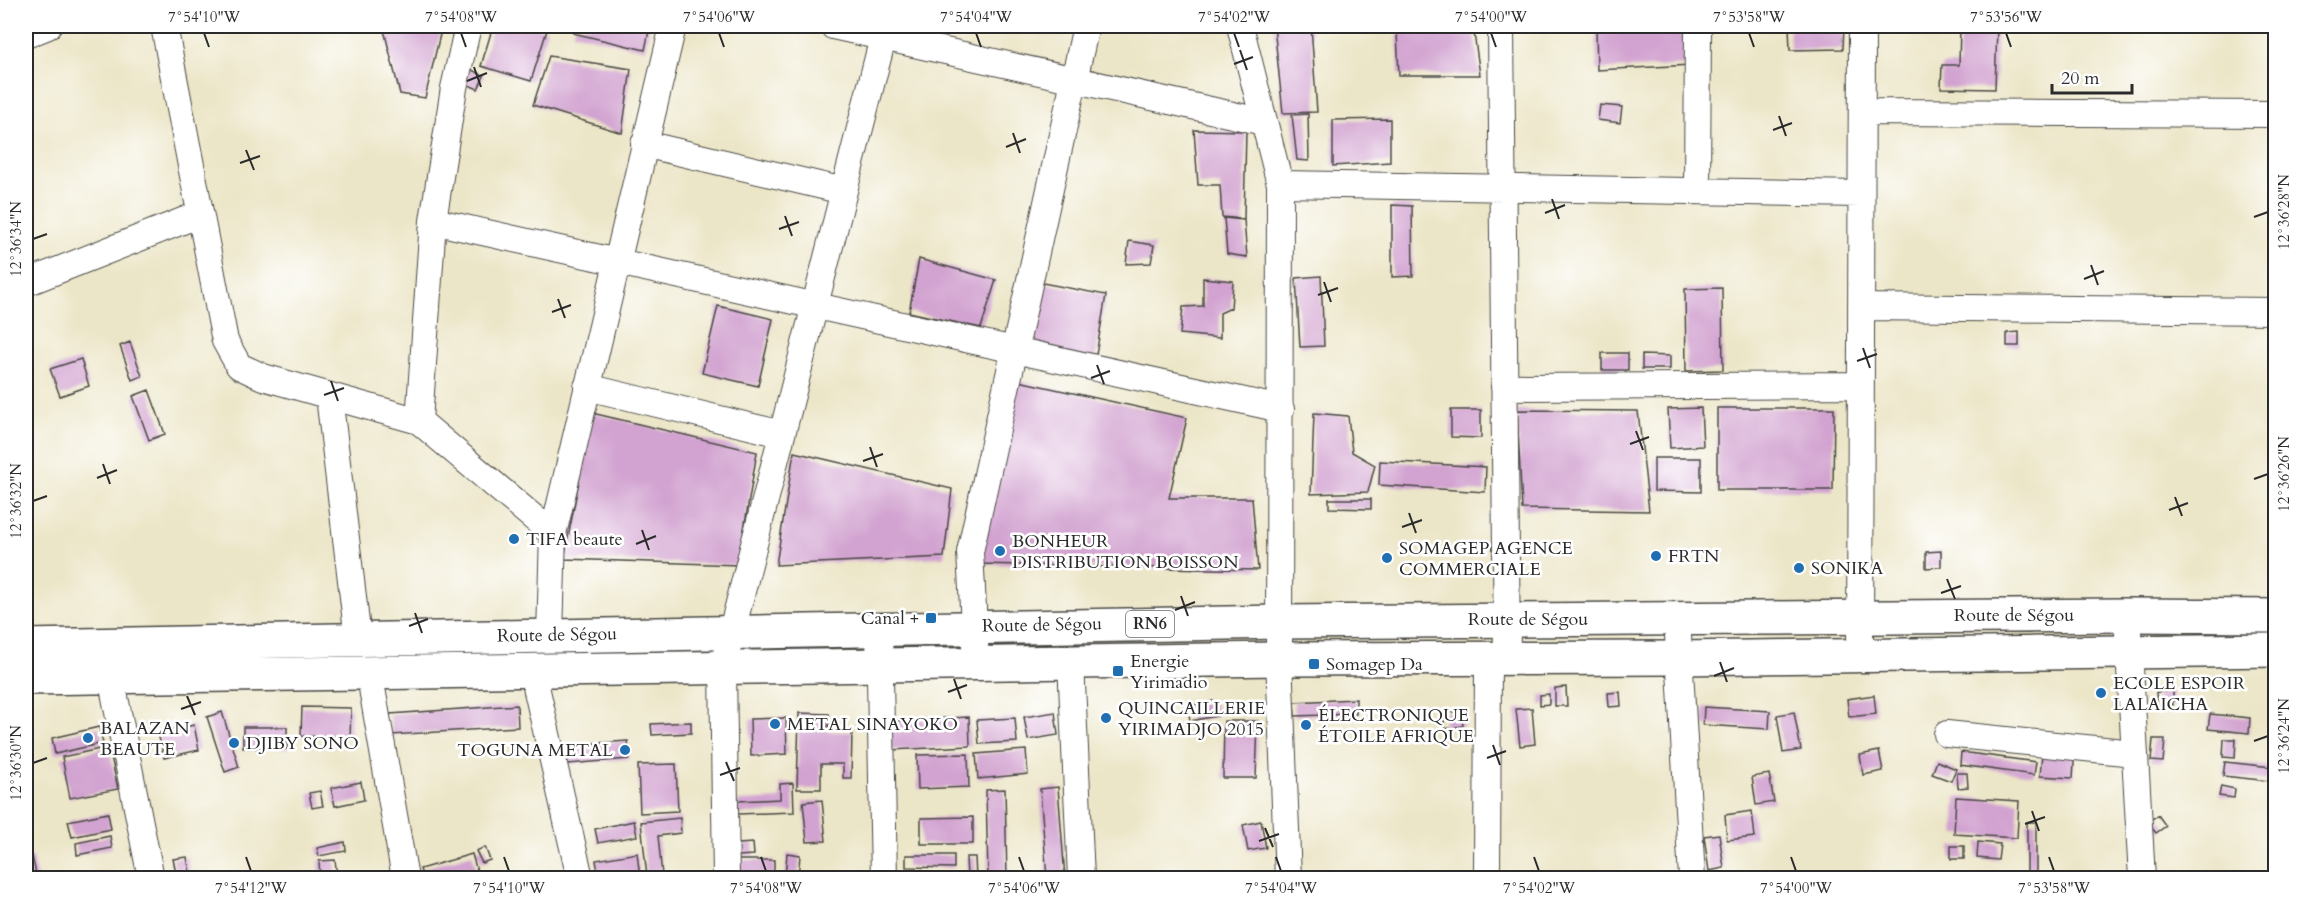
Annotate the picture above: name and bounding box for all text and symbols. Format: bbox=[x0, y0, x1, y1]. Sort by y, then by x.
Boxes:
text: 7°54'10"W bbox=[168, 7, 241, 27]
text: 7°54'08"W bbox=[425, 7, 498, 27]
text: 7°54'06"W bbox=[683, 7, 756, 27]
text: 7°54'04"W bbox=[940, 7, 1013, 27]
text: 7°54'02"W bbox=[1198, 7, 1271, 27]
text: 7°54'00"W bbox=[1455, 7, 1528, 27]
text: 7°53'58"W bbox=[1713, 7, 1786, 27]
text: 7°53'56"W bbox=[1970, 7, 2043, 27]
scale bar bbox=[2052, 57, 2132, 95]
text: 20 m bbox=[2061, 66, 2100, 91]
text: 12°36'28"N bbox=[2274, 174, 2294, 250]
text: 12°36'34"N bbox=[6, 201, 26, 277]
text: 12°36'26"N bbox=[2274, 436, 2294, 512]
text: 12°36'32"N bbox=[6, 463, 26, 539]
place label: TIFA beaute bbox=[526, 527, 623, 552]
place label: BONHEUR DISTRIBUTION BOISSON bbox=[1012, 529, 1239, 575]
marker: TIFA beaute bbox=[507, 532, 521, 546]
place label: SOMAGEP AGENCE COMMERCIALE bbox=[1399, 536, 1573, 582]
marker: BONHEUR DISTRIBUTION BOISSON bbox=[993, 544, 1007, 558]
place label: FRTN bbox=[1668, 544, 1720, 569]
marker: FRTN bbox=[1649, 549, 1663, 563]
marker: SOMAGEP AGENCE COMMERCIALE bbox=[1380, 551, 1394, 565]
place label: SONIKA bbox=[1811, 556, 1883, 581]
marker: SONIKA bbox=[1792, 561, 1806, 575]
street label: Route de Ségou bbox=[1954, 603, 2074, 628]
place label: Canal + bbox=[861, 606, 919, 631]
street label: Route de Ségou bbox=[1468, 607, 1588, 632]
marker: Canal + bbox=[924, 611, 938, 625]
street label: Route de Ségou bbox=[982, 611, 1102, 639]
road number: RN6 bbox=[1126, 611, 1174, 637]
street label: Route de Ségou bbox=[497, 621, 617, 649]
place label: Energie Yirimadio bbox=[1130, 649, 1208, 695]
place label: Somagep Da bbox=[1326, 652, 1423, 677]
marker: Somagep Da bbox=[1307, 657, 1321, 671]
marker: Energie Yirimadio bbox=[1111, 664, 1125, 678]
place label: ECOLE ESPOIR LALAICHA bbox=[2113, 671, 2246, 717]
marker: ECOLE ESPOIR LALAICHA bbox=[2094, 686, 2108, 700]
place label: QUINCAILLERIE YIRIMADJO 2015 bbox=[1118, 696, 1265, 742]
text: 12°36'24"N bbox=[2274, 698, 2294, 774]
place label: ÉLECTRONIQUE ÉTOILE AFRIQUE bbox=[1318, 703, 1474, 749]
marker: QUINCAILLERIE YIRIMADJO 2015 bbox=[1099, 711, 1113, 725]
place label: METAL SINAYOKO bbox=[787, 712, 958, 737]
place label: BALAZAN BEAUTE bbox=[100, 716, 190, 762]
marker: METAL SINAYOKO bbox=[768, 717, 782, 731]
marker: ÉLECTRONIQUE ÉTOILE AFRIQUE bbox=[1299, 718, 1313, 732]
text: 12°36'30"N bbox=[6, 725, 26, 801]
marker: BALAZAN BEAUTE bbox=[81, 731, 95, 745]
place label: DJIBY SONO bbox=[246, 731, 359, 756]
marker: DJIBY SONO bbox=[227, 736, 241, 750]
place label: TOGUNA METAL bbox=[457, 738, 613, 763]
marker: TOGUNA METAL bbox=[618, 743, 632, 757]
text: 7°54'12"W bbox=[215, 878, 288, 898]
text: 7°54'10"W bbox=[473, 878, 546, 898]
text: 7°54'08"W bbox=[730, 878, 803, 898]
text: 7°54'06"W bbox=[988, 878, 1061, 898]
text: 7°54'04"W bbox=[1245, 878, 1318, 898]
text: 7°54'02"W bbox=[1503, 878, 1576, 898]
text: 7°54'00"W bbox=[1760, 878, 1833, 898]
text: 7°53'58"W bbox=[2018, 878, 2091, 898]

